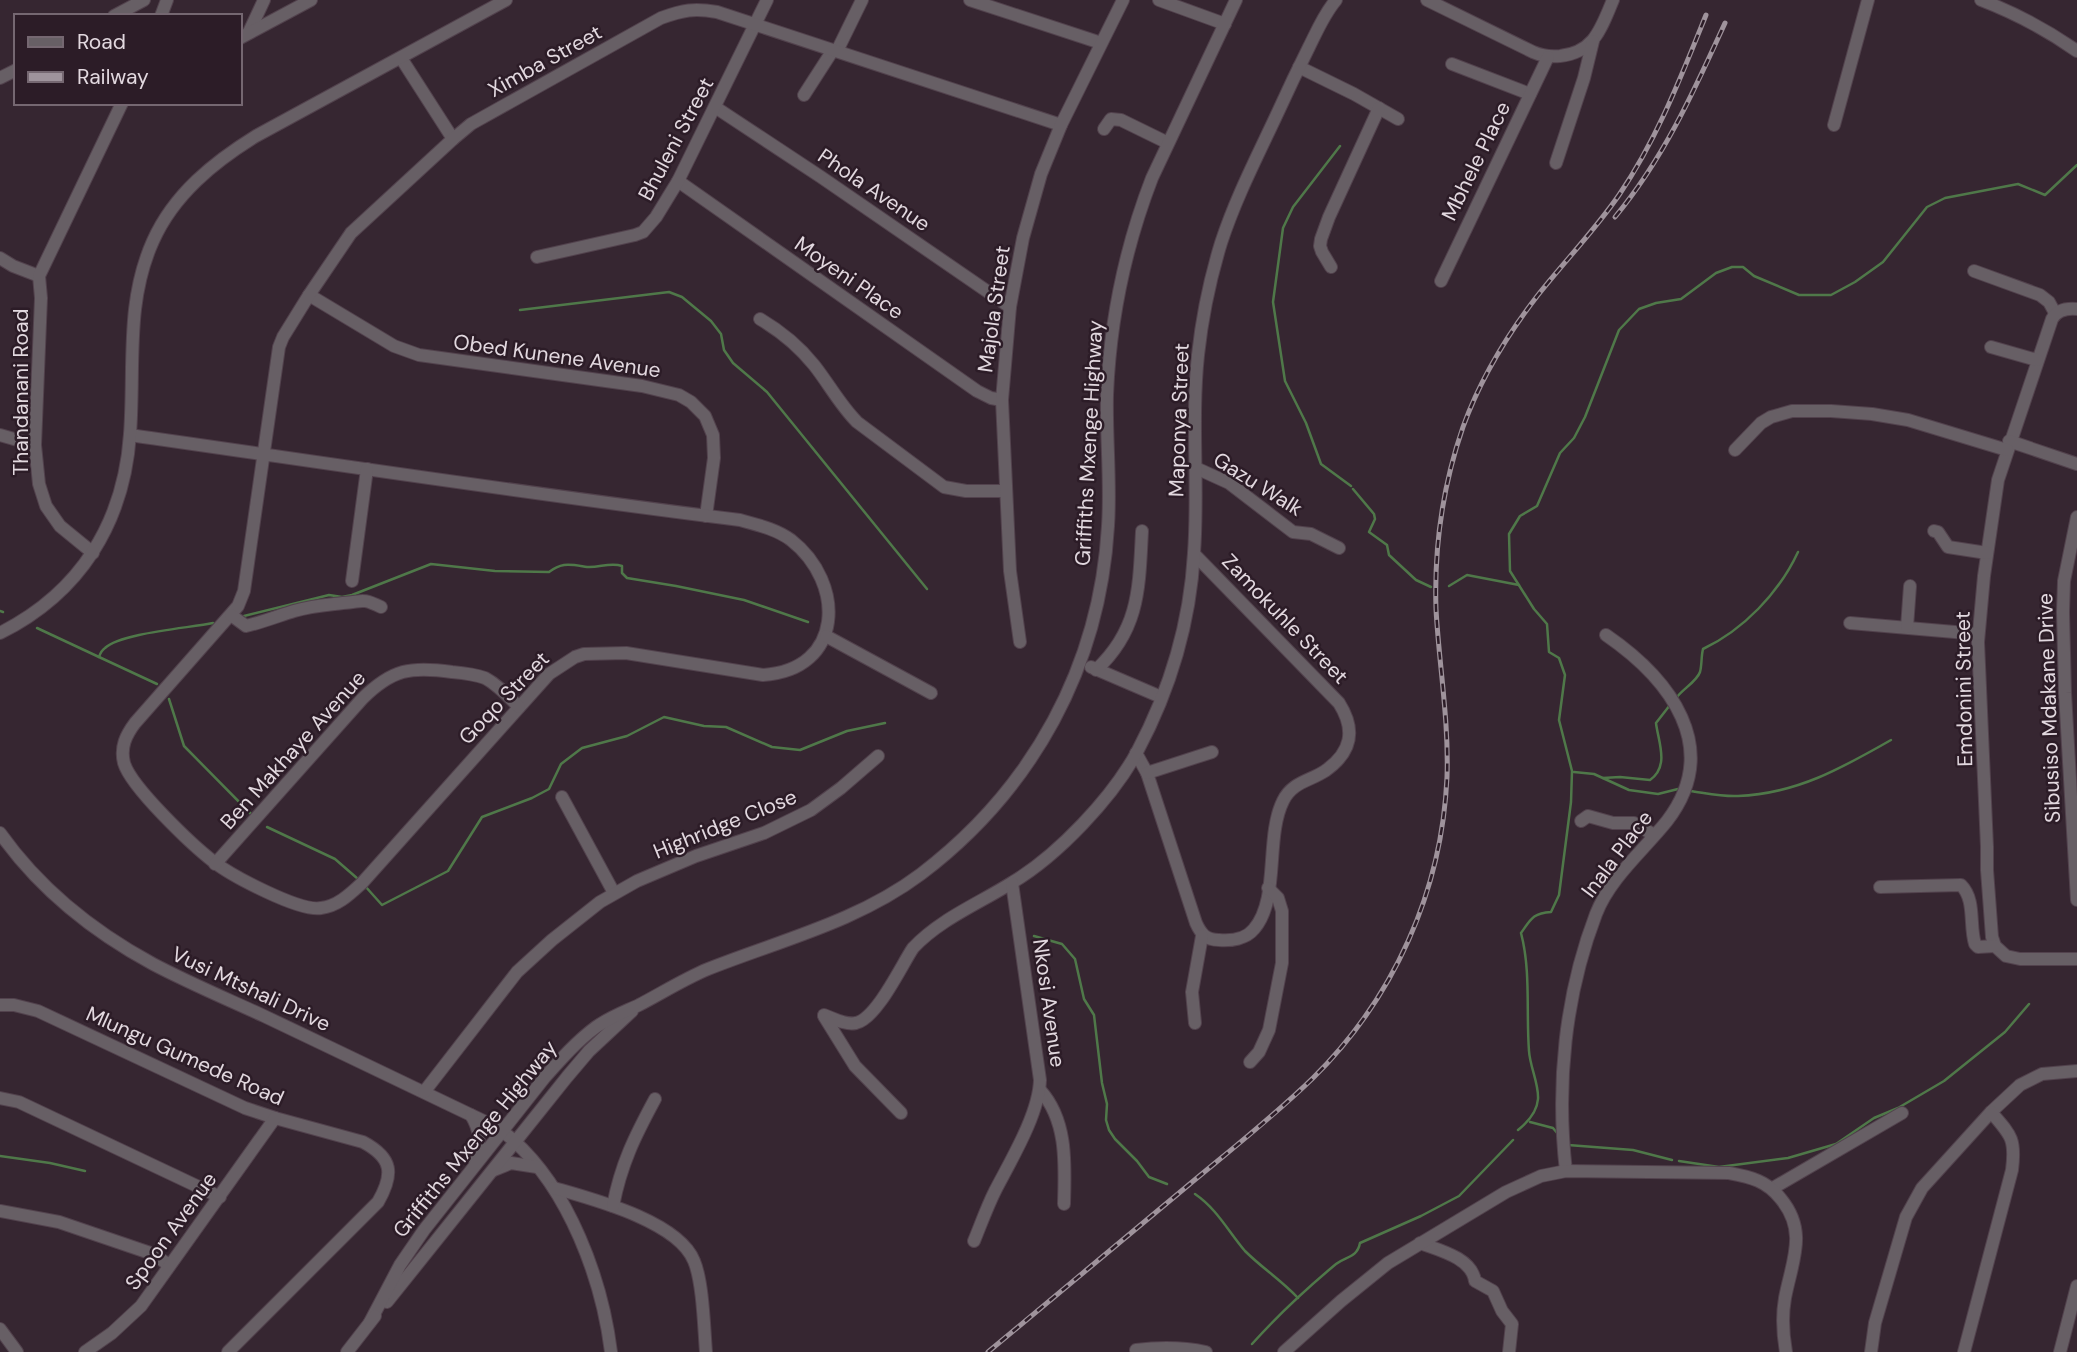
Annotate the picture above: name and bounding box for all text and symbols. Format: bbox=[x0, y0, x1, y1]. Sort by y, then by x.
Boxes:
legend bbox=[14, 14, 242, 105]
street label: Ximba Street bbox=[483, 18, 607, 104]
text: Road bbox=[77, 28, 126, 56]
text: Railway bbox=[77, 63, 149, 91]
street label: Bhuleni Street bbox=[632, 73, 720, 205]
street label: Mbhele Place bbox=[1435, 97, 1517, 225]
street label: Phola Avenue bbox=[812, 142, 936, 238]
street label: Moyeni Place bbox=[789, 230, 909, 326]
street label: Majola Street bbox=[971, 244, 1017, 374]
street label: Thandanani Road bbox=[7, 309, 35, 475]
street label: Griffiths Mxenge Highway bbox=[1069, 319, 1109, 567]
street label: Obed Kunene Avenue bbox=[452, 328, 662, 384]
street label: Maponya Street bbox=[1162, 343, 1196, 497]
street label: Gazu Walk bbox=[1208, 445, 1308, 523]
street label: Zamokuhle Street bbox=[1216, 548, 1354, 690]
street label: Sibusiso Mdakane Drive bbox=[2031, 592, 2067, 823]
street label: Emdonini Street bbox=[1949, 611, 1979, 767]
street label: Goqo Street bbox=[453, 645, 555, 751]
street label: Ben Makhaye Avenue bbox=[214, 665, 372, 835]
street label: Highridge Close bbox=[649, 782, 801, 866]
street label: Inala Place bbox=[1575, 805, 1659, 903]
street label: Nkosi Avenue bbox=[1026, 937, 1072, 1069]
street label: Vusi Mtshali Drive bbox=[167, 940, 335, 1038]
street label: Mlungu Gumede Road bbox=[82, 1000, 288, 1112]
street label: Griffiths Mxenge Highway bbox=[387, 1034, 564, 1243]
street label: Spoon Avenue bbox=[119, 1166, 223, 1296]

